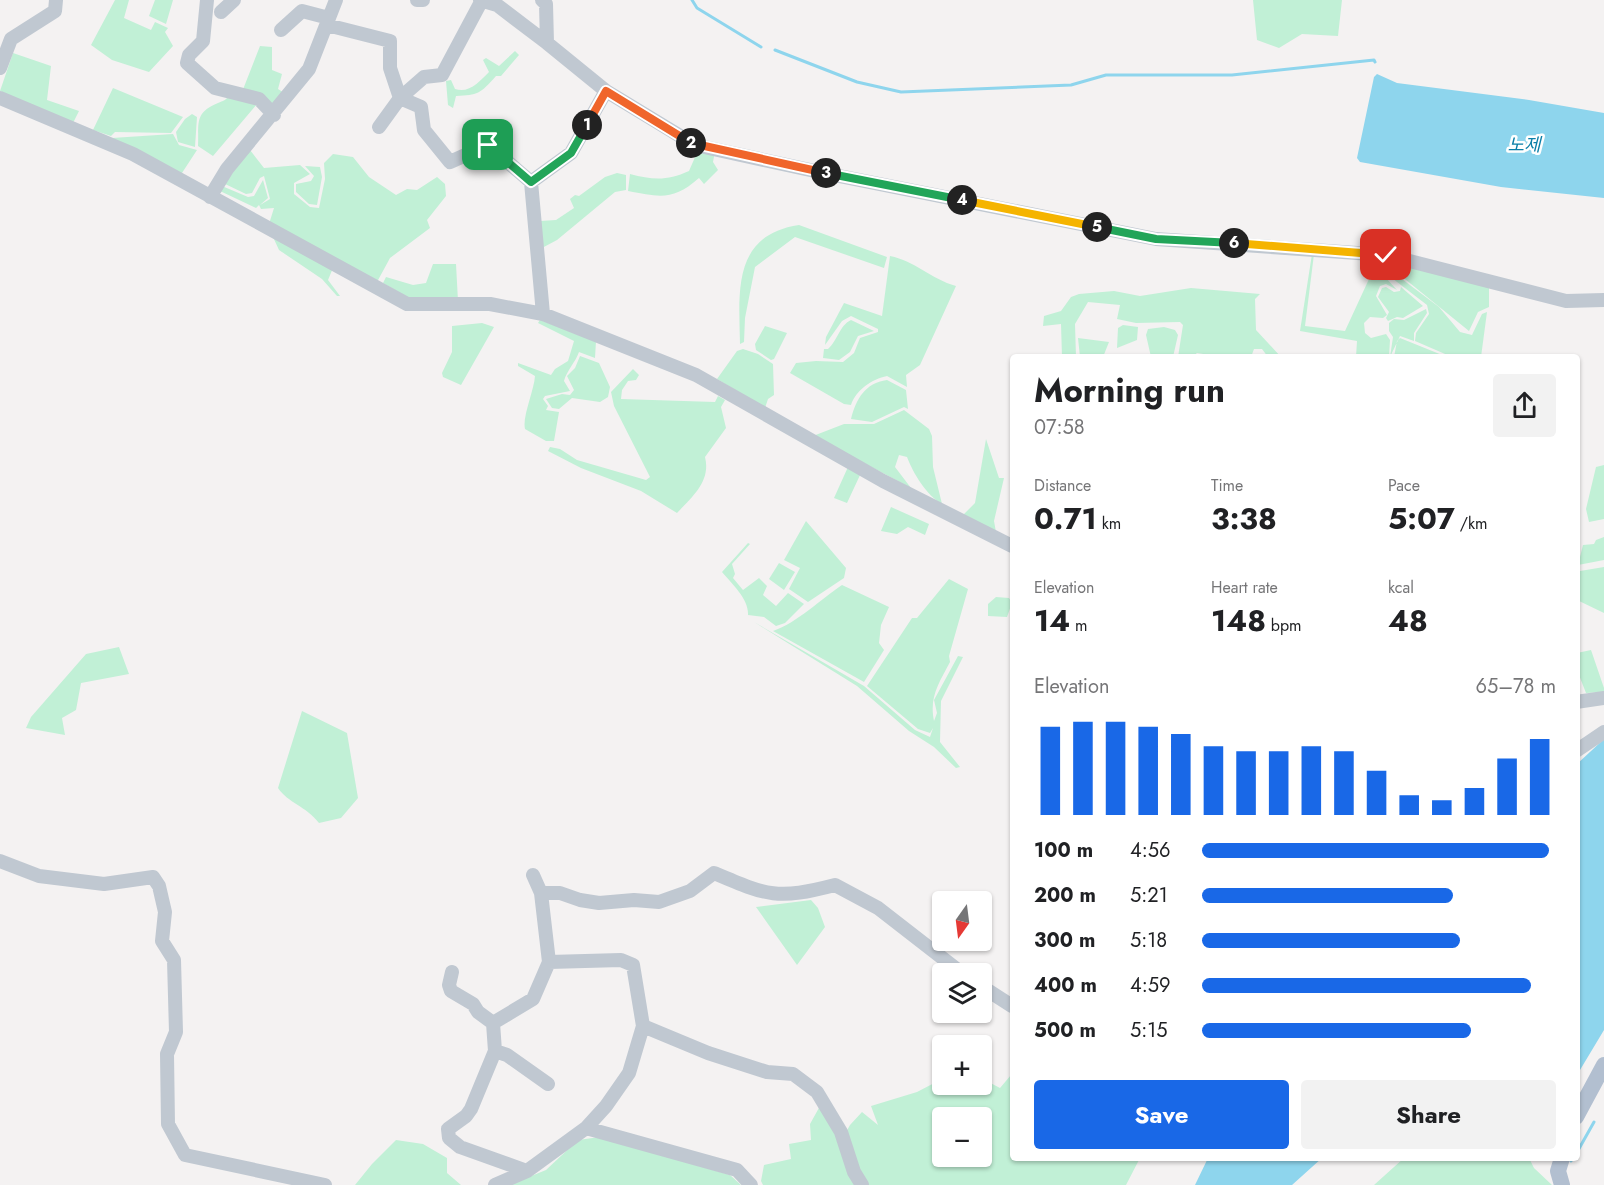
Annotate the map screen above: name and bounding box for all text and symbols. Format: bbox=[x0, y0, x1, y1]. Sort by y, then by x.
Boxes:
pin: 1 bbox=[572, 110, 602, 140]
text: 1 bbox=[583, 113, 591, 136]
pin bbox=[462, 119, 513, 170]
icon: arrive bbox=[471, 128, 504, 161]
pin: 2 bbox=[676, 128, 706, 158]
text: 2 bbox=[686, 131, 696, 154]
water label: 노제 bbox=[1507, 132, 1543, 158]
pin: 3 bbox=[811, 158, 841, 188]
text: 3 bbox=[821, 161, 831, 184]
pin: 4 bbox=[947, 185, 977, 215]
text: 4 bbox=[956, 188, 968, 211]
pin: 5 bbox=[1082, 212, 1112, 242]
text: 5 bbox=[1092, 215, 1102, 238]
pin: 6 bbox=[1219, 228, 1249, 258]
pin bbox=[1360, 229, 1411, 280]
text: 6 bbox=[1229, 231, 1239, 254]
icon: check bbox=[1369, 238, 1402, 271]
text: Morning run bbox=[1034, 367, 1225, 414]
button: share bbox=[1493, 374, 1556, 437]
text: 07:58 bbox=[1034, 413, 1085, 442]
text: Distance bbox=[1034, 474, 1091, 497]
text: Time bbox=[1211, 474, 1243, 497]
text: Pace bbox=[1388, 474, 1420, 497]
text: 0.71 bbox=[1034, 497, 1097, 540]
text: 3:38 bbox=[1211, 497, 1277, 540]
text: 5:07 bbox=[1388, 497, 1455, 540]
text: km bbox=[1097, 512, 1121, 535]
text: /km bbox=[1455, 512, 1488, 535]
text: Elevation bbox=[1034, 576, 1094, 599]
text: Heart rate bbox=[1211, 576, 1278, 599]
text: kcal bbox=[1388, 576, 1414, 599]
text: 14 bbox=[1034, 599, 1070, 642]
text: 148 bbox=[1211, 599, 1266, 642]
text: 48 bbox=[1388, 599, 1428, 642]
text: m bbox=[1070, 614, 1088, 637]
text: bpm bbox=[1266, 614, 1302, 637]
text: Elevation bbox=[1034, 672, 1109, 701]
text: 65–78 m bbox=[1475, 672, 1556, 701]
text: 100 m bbox=[1034, 836, 1093, 865]
text: 4:56 bbox=[1130, 836, 1170, 865]
text: 200 m bbox=[1034, 881, 1096, 910]
text: 5:21 bbox=[1130, 881, 1168, 910]
north arrow bbox=[932, 891, 992, 951]
map controls bbox=[932, 891, 992, 1167]
text: 300 m bbox=[1034, 926, 1095, 955]
text: 5:18 bbox=[1130, 926, 1167, 955]
button: layers bbox=[932, 963, 992, 1023]
text: 400 m bbox=[1034, 971, 1097, 1000]
text: 4:59 bbox=[1130, 971, 1170, 1000]
text: 500 m bbox=[1034, 1016, 1096, 1045]
text: 5:15 bbox=[1130, 1016, 1168, 1045]
button: + bbox=[932, 1035, 992, 1095]
button: Save bbox=[1034, 1080, 1289, 1149]
button: Share bbox=[1301, 1080, 1556, 1149]
button: − bbox=[932, 1107, 992, 1167]

